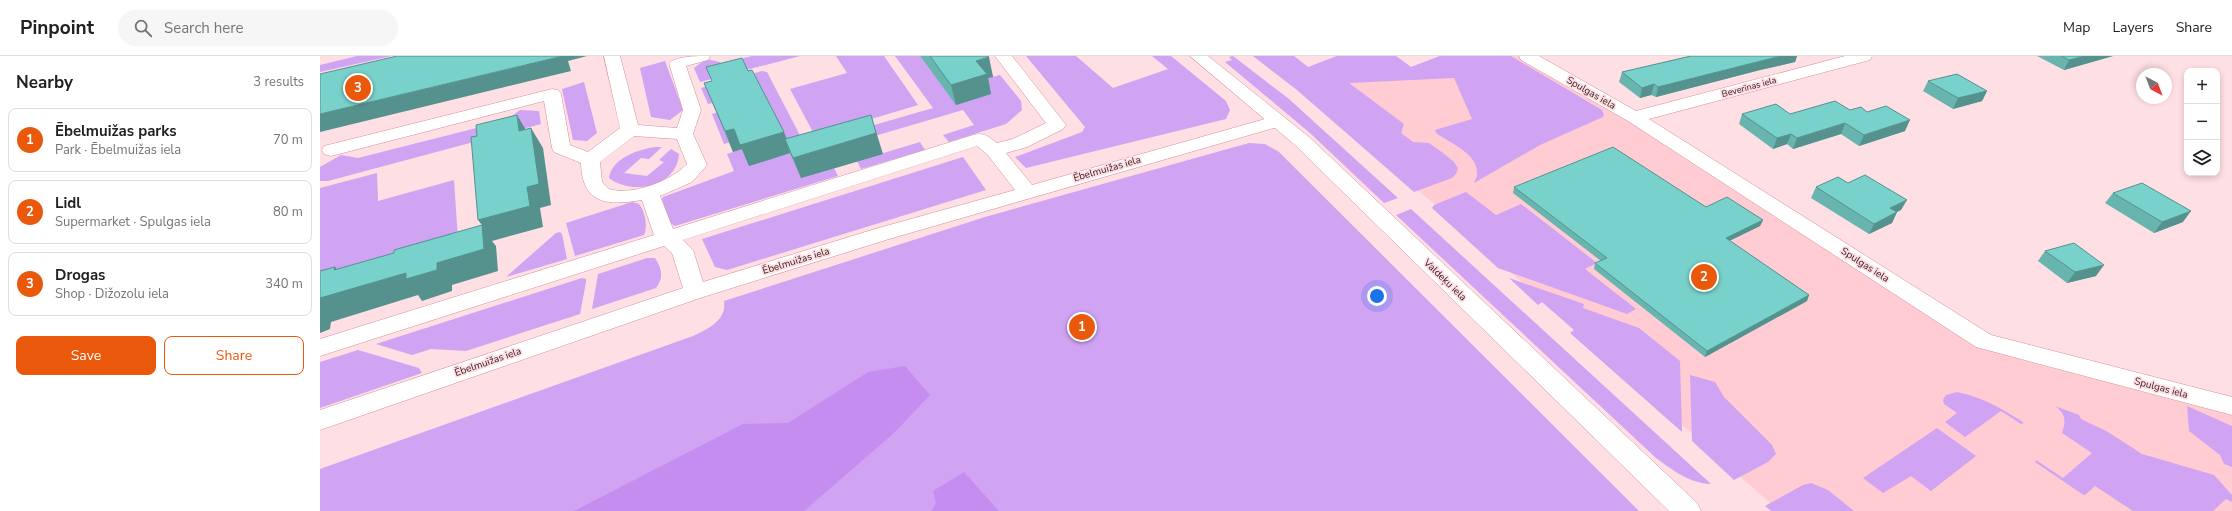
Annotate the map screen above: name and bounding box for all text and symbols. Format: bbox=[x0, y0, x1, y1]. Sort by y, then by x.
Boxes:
search box bbox=[118, 10, 398, 46]
text: Pinpoint bbox=[20, 15, 94, 41]
icon: search bbox=[132, 17, 154, 39]
text: Search here bbox=[164, 18, 243, 38]
text: Map bbox=[2063, 18, 2090, 37]
text: Layers bbox=[2112, 18, 2154, 37]
text: Share bbox=[2176, 18, 2212, 37]
north arrow bbox=[2136, 68, 2172, 104]
map controls bbox=[2184, 68, 2220, 176]
button: + bbox=[2184, 68, 2220, 104]
text: Nearby bbox=[16, 71, 73, 94]
text: 3 results bbox=[253, 73, 304, 91]
pin: 3 bbox=[345, 73, 371, 103]
street label: Spulgas iela bbox=[1564, 73, 1618, 113]
street label: Beverīnas iela bbox=[1720, 74, 1778, 100]
button: − bbox=[2184, 104, 2220, 140]
text: Ēbelmuižas parks bbox=[55, 121, 176, 141]
text: 1 bbox=[26, 131, 34, 149]
text: 70 m bbox=[273, 131, 303, 149]
button: layers bbox=[2184, 140, 2220, 176]
text: Park · Ēbelmuižas iela bbox=[55, 141, 181, 159]
street label: Ēbelmuižas iela bbox=[1072, 153, 1142, 185]
text: Lidl bbox=[55, 193, 81, 213]
text: 2 bbox=[26, 203, 34, 221]
text: 80 m bbox=[273, 203, 303, 221]
text: Supermarket · Spulgas iela bbox=[55, 213, 211, 231]
street label: Ēbelmuižas iela bbox=[761, 244, 831, 278]
street label: Spulgas iela bbox=[1838, 244, 1892, 286]
street label: Valdeķu iela bbox=[1420, 255, 1470, 304]
pin: 2 bbox=[1691, 262, 1717, 292]
text: Drogas bbox=[55, 265, 105, 285]
text: 3 bbox=[26, 275, 34, 293]
text: 340 m bbox=[265, 275, 303, 293]
text: Shop · Dižozolu iela bbox=[55, 285, 169, 303]
your location bbox=[1367, 286, 1387, 306]
pin: 1 bbox=[1069, 312, 1095, 342]
button: Save bbox=[16, 336, 156, 375]
button: Share bbox=[164, 336, 304, 375]
street label: Ēbelmuižas iela bbox=[453, 344, 523, 380]
street label: Spulgas iela bbox=[2133, 374, 2189, 402]

